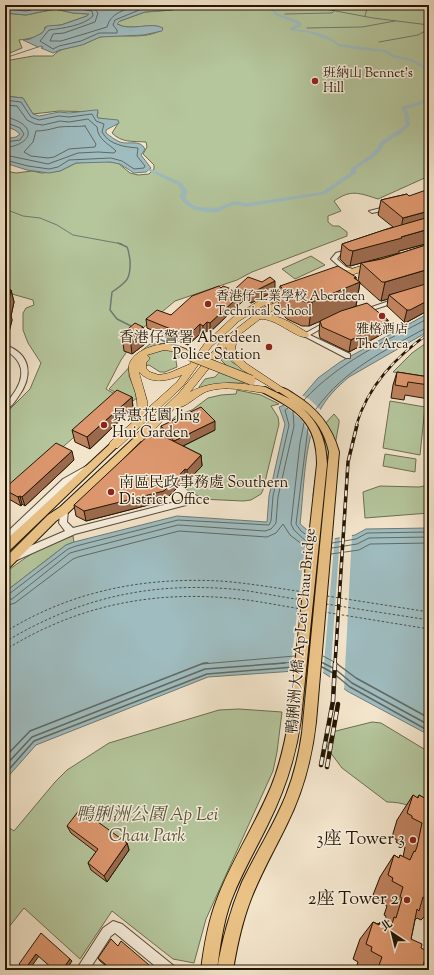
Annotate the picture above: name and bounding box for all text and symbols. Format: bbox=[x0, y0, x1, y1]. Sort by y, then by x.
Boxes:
place label: 班納山 Bennet's Hill bbox=[323, 65, 413, 98]
marker: 班納山 Bennet's Hill bbox=[310, 76, 320, 86]
place label: 香港仔工業學校 Aberdeen Technical School bbox=[216, 288, 366, 321]
marker: 香港仔工業學校 Aberdeen Technical School bbox=[203, 299, 213, 309]
marker: 雅格酒店 The Arca bbox=[377, 311, 387, 321]
place label: 雅格酒店 The Arca bbox=[356, 321, 408, 354]
place label: 香港仔警署 Aberdeen Police Station bbox=[119, 328, 261, 366]
marker: 香港仔警署 Aberdeen Police Station bbox=[264, 342, 274, 352]
place label: 景惠花園 Jing Hui Garden bbox=[112, 406, 200, 444]
marker: 景惠花園 Jing Hui Garden bbox=[99, 420, 109, 430]
place label: 南區民政事務處 Southern District Office bbox=[119, 473, 288, 511]
marker: 南區民政事務處 Southern District Office bbox=[106, 487, 116, 497]
street label: 鴨脷洲大橋 Ap Lei Chau Bridge bbox=[283, 527, 321, 735]
park label: 鴨脷洲公園 Ap Lei Chau Park bbox=[76, 803, 218, 850]
place label: 3座 Tower 3 bbox=[316, 827, 405, 853]
marker: 3座 Tower 3 bbox=[408, 835, 418, 845]
place label: 2座 Tower 2 bbox=[308, 887, 400, 913]
marker: 2座 Tower 2 bbox=[402, 895, 412, 905]
north arrow bbox=[372, 913, 412, 953]
text: 北 bbox=[378, 916, 396, 935]

